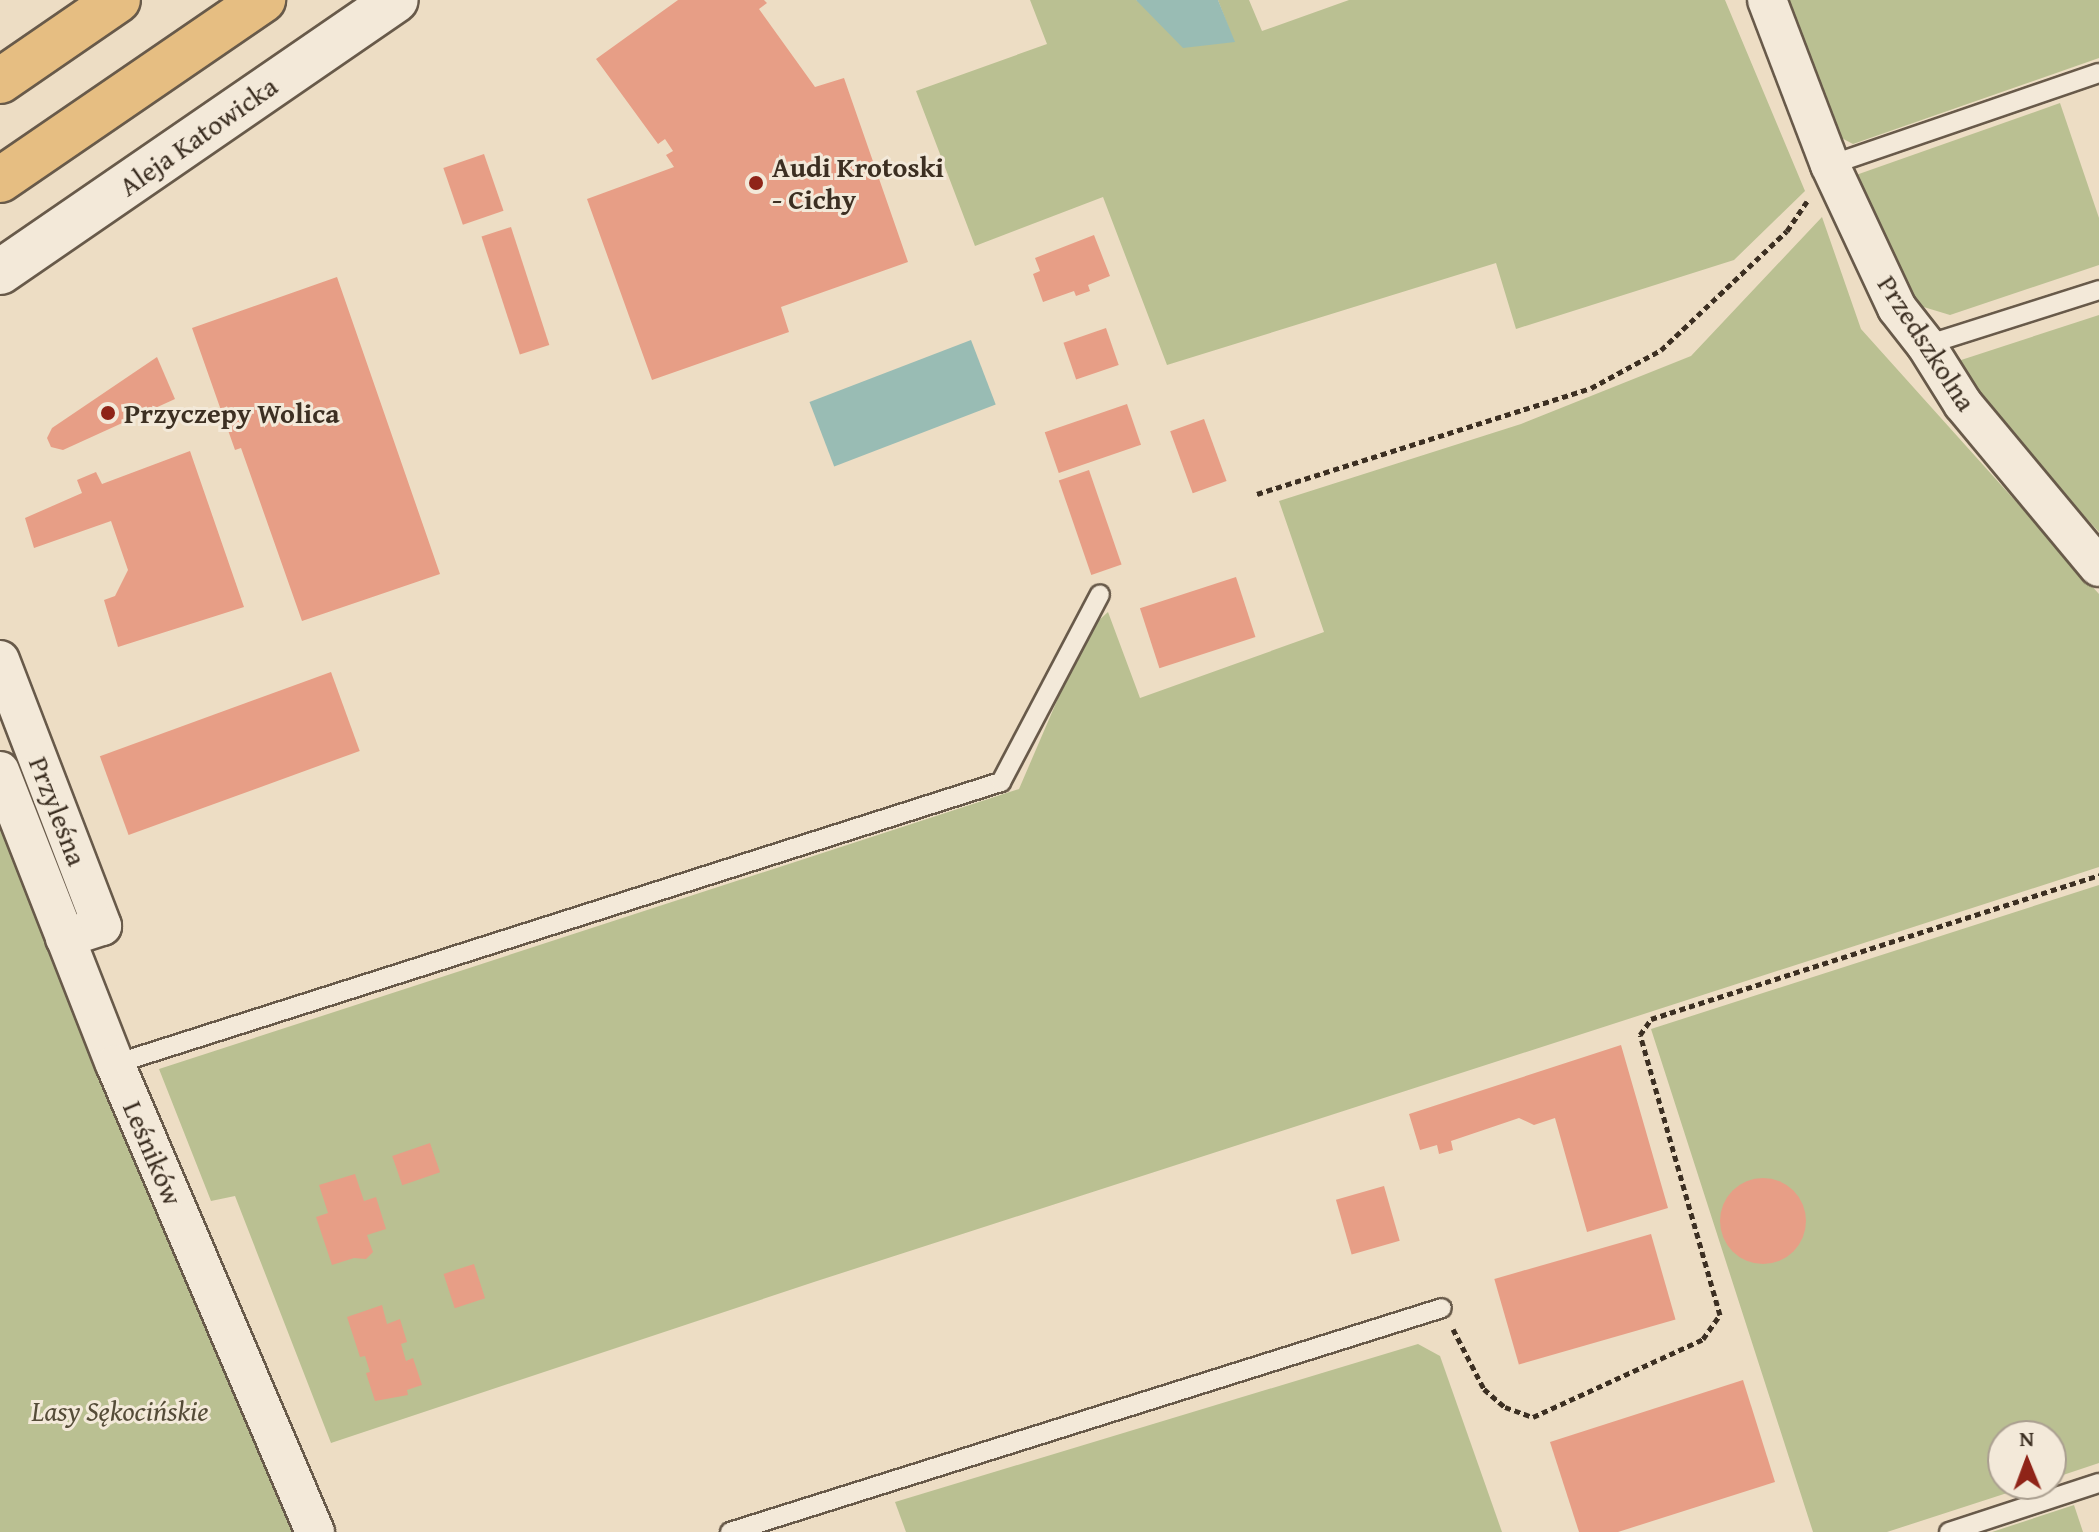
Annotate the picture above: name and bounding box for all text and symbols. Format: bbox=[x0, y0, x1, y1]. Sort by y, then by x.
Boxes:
street label: Aleja Katowicka bbox=[112, 69, 284, 203]
place label: Audi Krotoski - Cichy bbox=[772, 150, 944, 216]
marker: Audi Krotoski - Cichy bbox=[747, 174, 765, 192]
street label: Przedszkolna bbox=[1871, 269, 1983, 417]
place label: Przyczepy Wolica bbox=[124, 396, 340, 430]
marker: Przyczepy Wolica bbox=[99, 404, 117, 422]
street label: Przyleśna bbox=[22, 752, 94, 870]
street label: Leśników bbox=[116, 1096, 190, 1210]
park label: Lasy Sękocińskie bbox=[32, 1394, 208, 1428]
north arrow bbox=[1987, 1420, 2067, 1500]
text: N bbox=[2019, 1422, 2034, 1454]

